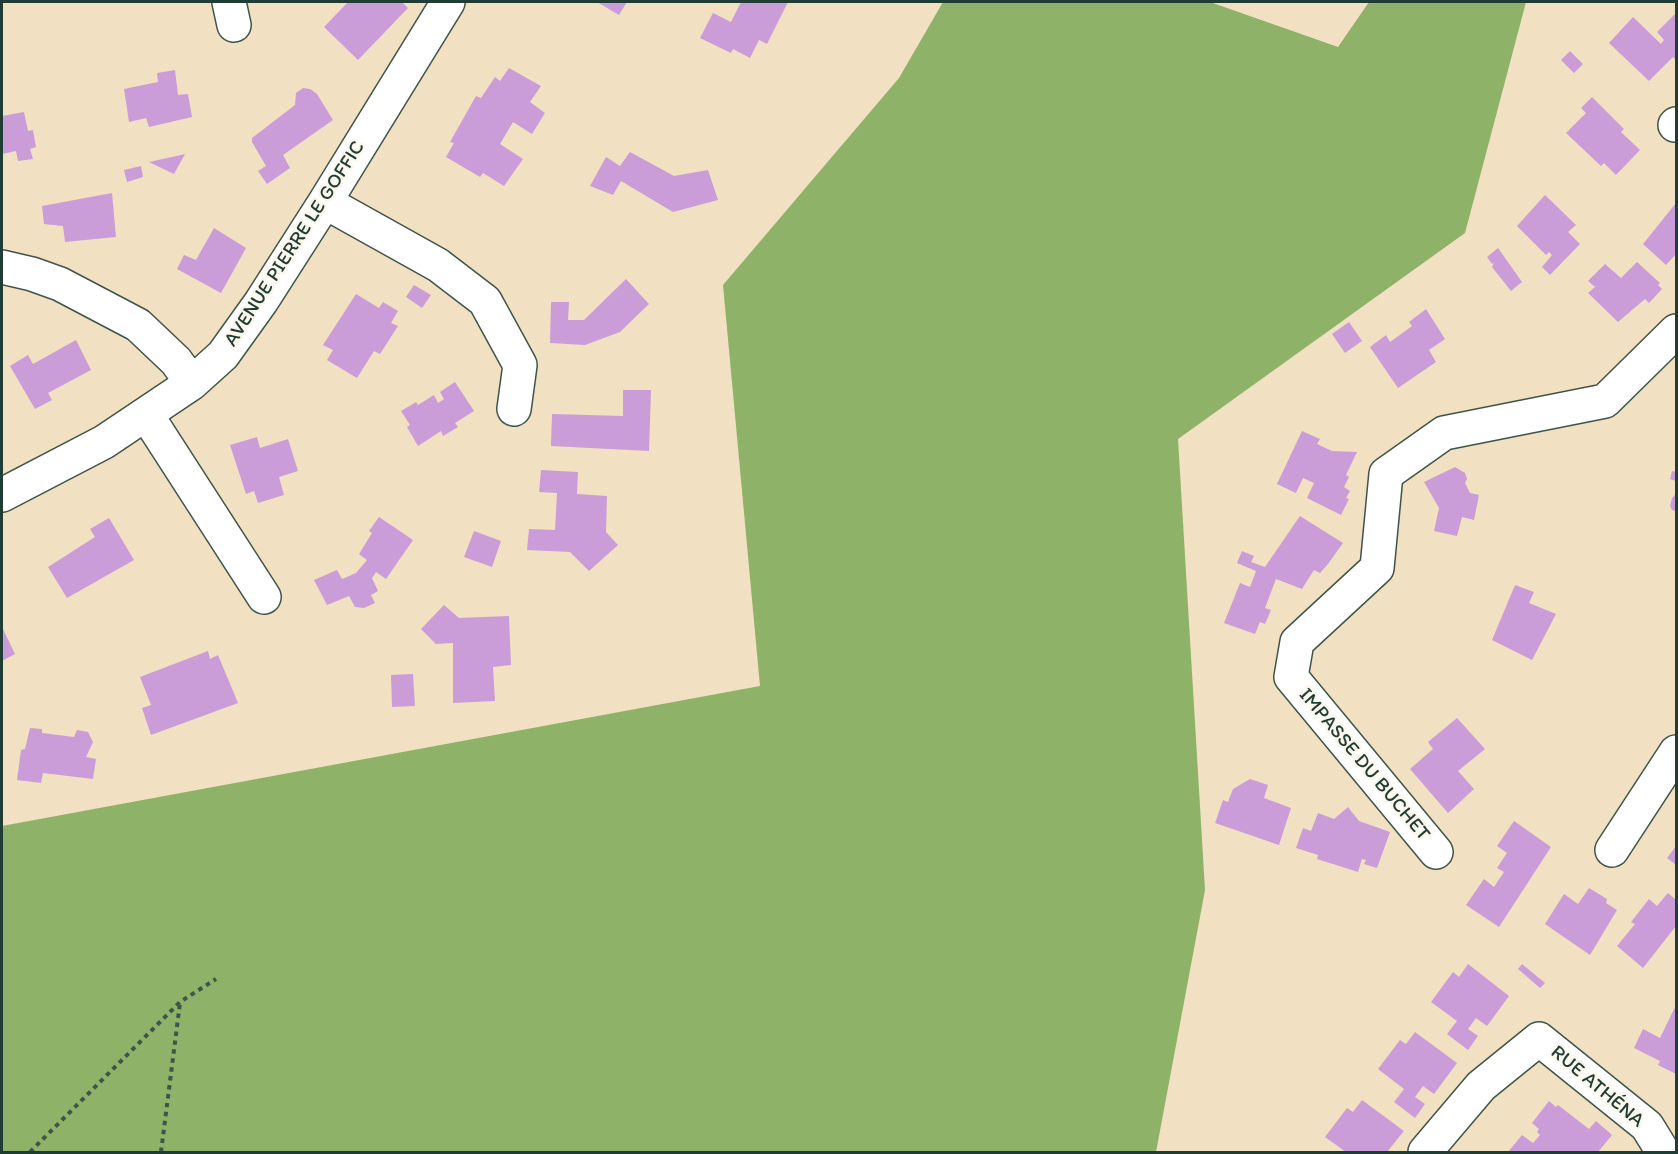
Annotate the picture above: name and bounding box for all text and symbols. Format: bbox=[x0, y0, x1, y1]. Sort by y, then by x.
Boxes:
street label: AVENUE PIERRE LE GOFFIC bbox=[220, 137, 370, 351]
street label: IMPASSE DU BUCHET bbox=[1293, 684, 1435, 846]
street label: RUE ATHÉNA bbox=[1545, 1041, 1649, 1133]

